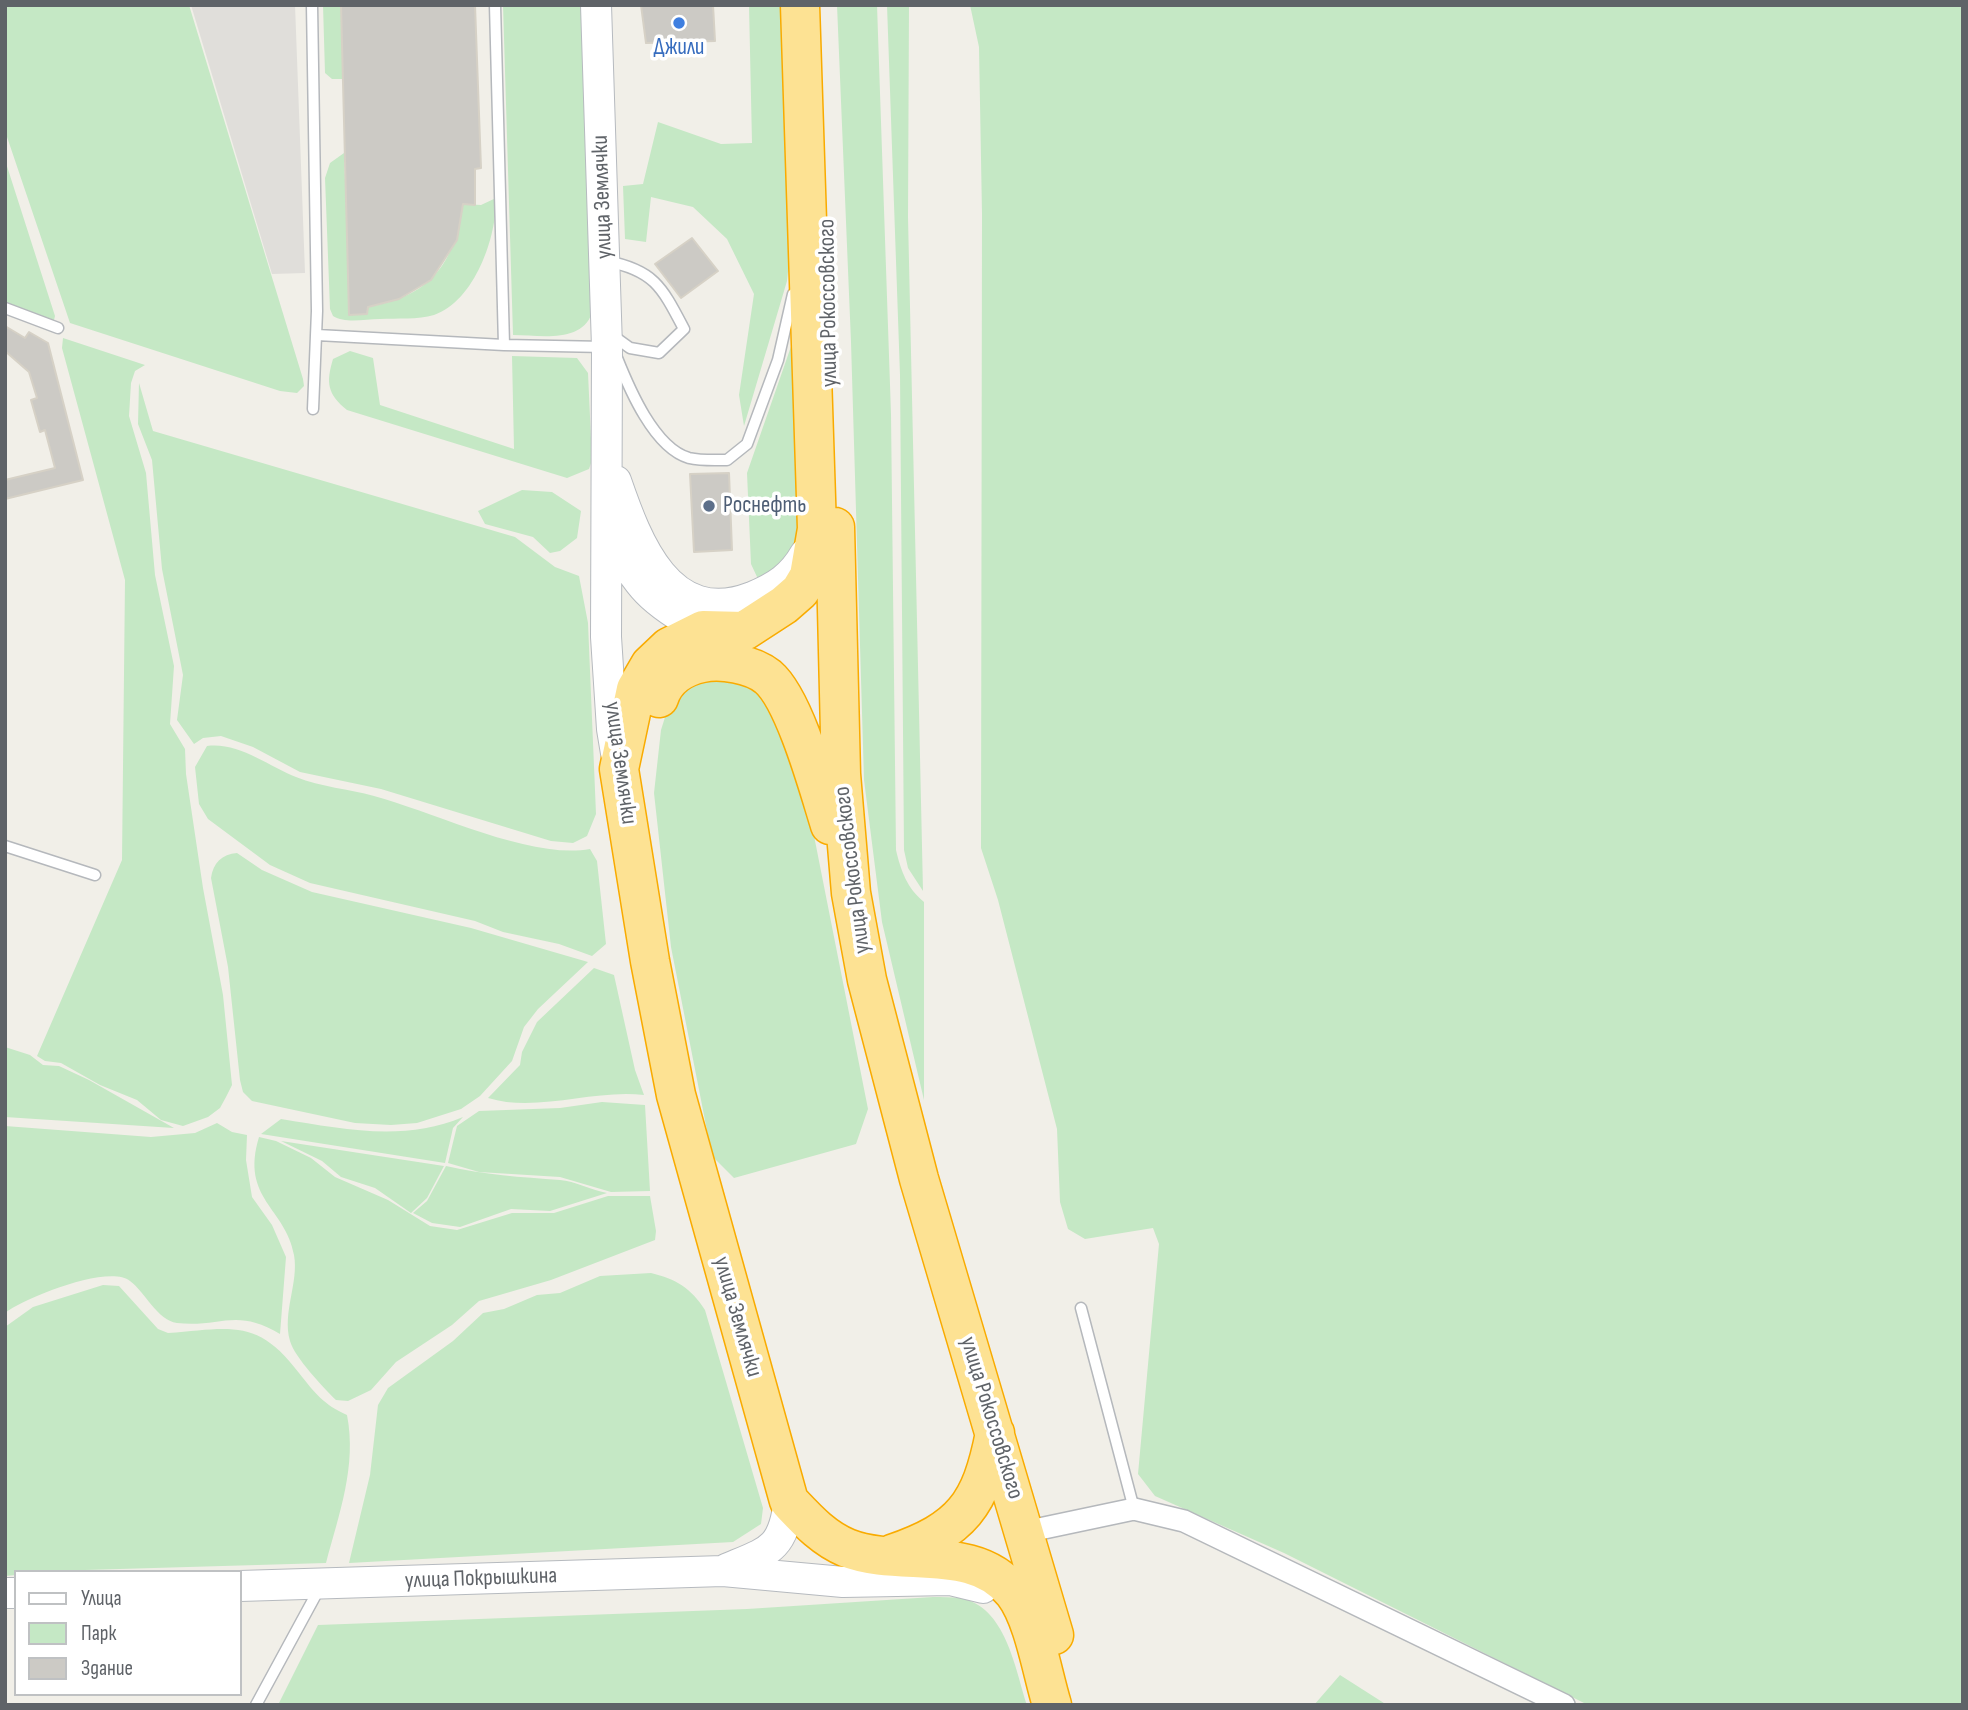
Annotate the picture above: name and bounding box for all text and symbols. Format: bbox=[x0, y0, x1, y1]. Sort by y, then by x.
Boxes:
marker: Джили bbox=[671, 15, 687, 31]
place label: Джили bbox=[654, 34, 704, 62]
street label: улица Землячки bbox=[587, 135, 619, 259]
street label: улица Рокоссовского bbox=[814, 219, 844, 387]
place label: Роснефть bbox=[723, 492, 806, 520]
marker: Роснефть bbox=[701, 498, 717, 514]
street label: улица Землячки bbox=[598, 700, 642, 826]
street label: улица Рокоссовского bbox=[829, 785, 877, 955]
street label: улица Землячки bbox=[707, 1254, 767, 1380]
street label: улица Рокоссовского bbox=[953, 1333, 1029, 1503]
street label: улица Покрышкина bbox=[404, 1563, 558, 1595]
legend bbox=[14, 1570, 242, 1696]
text: Улица bbox=[81, 1586, 122, 1611]
text: Парк bbox=[81, 1621, 116, 1646]
text: Здание bbox=[81, 1656, 133, 1681]

